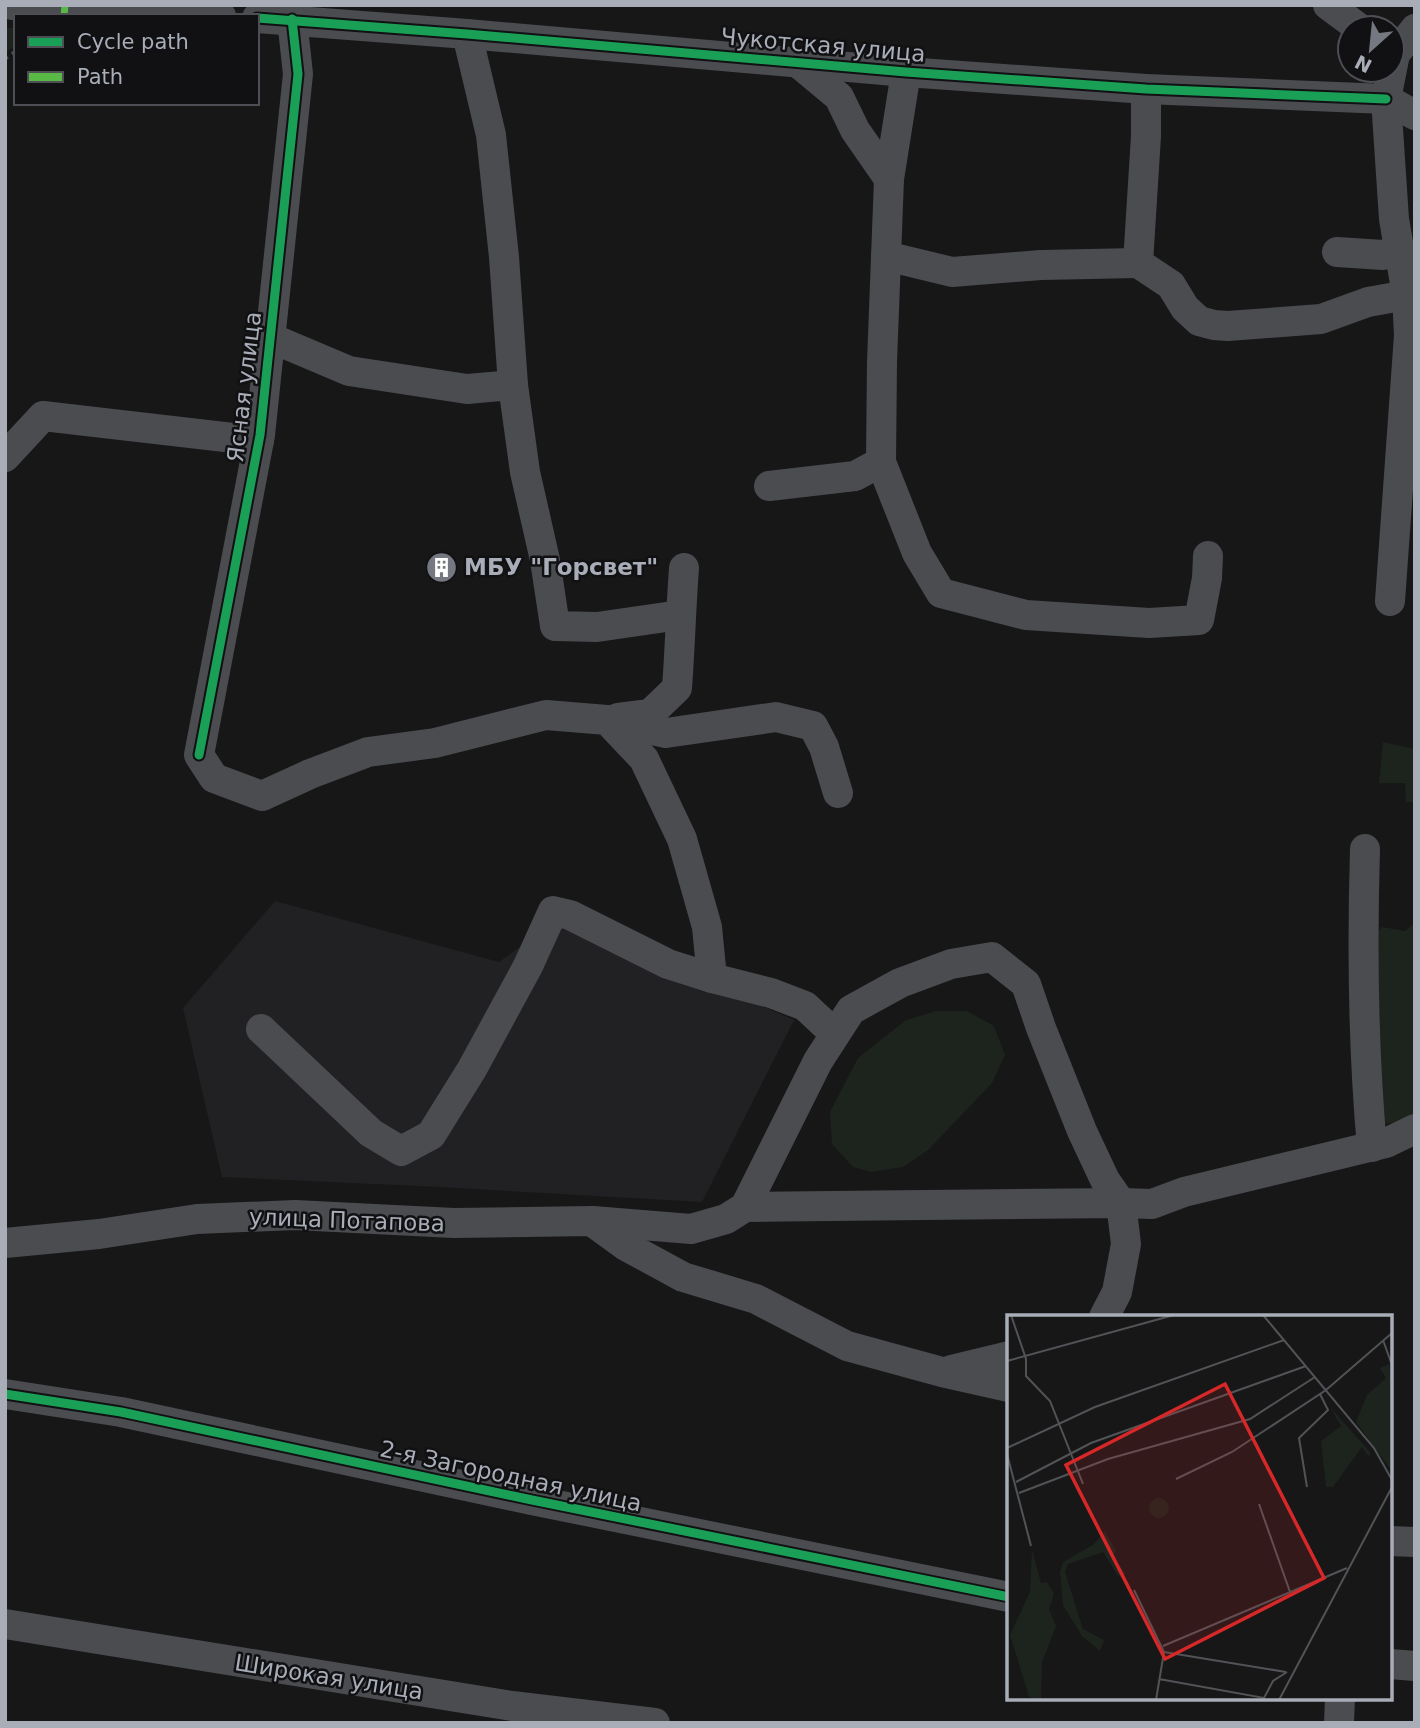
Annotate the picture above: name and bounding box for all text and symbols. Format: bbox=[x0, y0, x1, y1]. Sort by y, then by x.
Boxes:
legend bbox=[14, 14, 259, 105]
north arrow bbox=[1336, 14, 1406, 84]
street label: Чукотская улица bbox=[719, 23, 927, 67]
text: Cycle path bbox=[77, 30, 189, 54]
text: N bbox=[1351, 51, 1375, 78]
text: Path bbox=[77, 65, 123, 89]
street label: Ясная улица bbox=[222, 310, 266, 464]
building icon: МБУ "Горсвет" bbox=[424, 550, 458, 584]
place label: МБУ "Горсвет" bbox=[464, 554, 658, 580]
street label: улица Потапова bbox=[249, 1204, 445, 1236]
inset map bbox=[1007, 1315, 1392, 1700]
street label: 2-я Загородная улица bbox=[378, 1436, 644, 1516]
street label: Широкая улица bbox=[233, 1649, 425, 1705]

